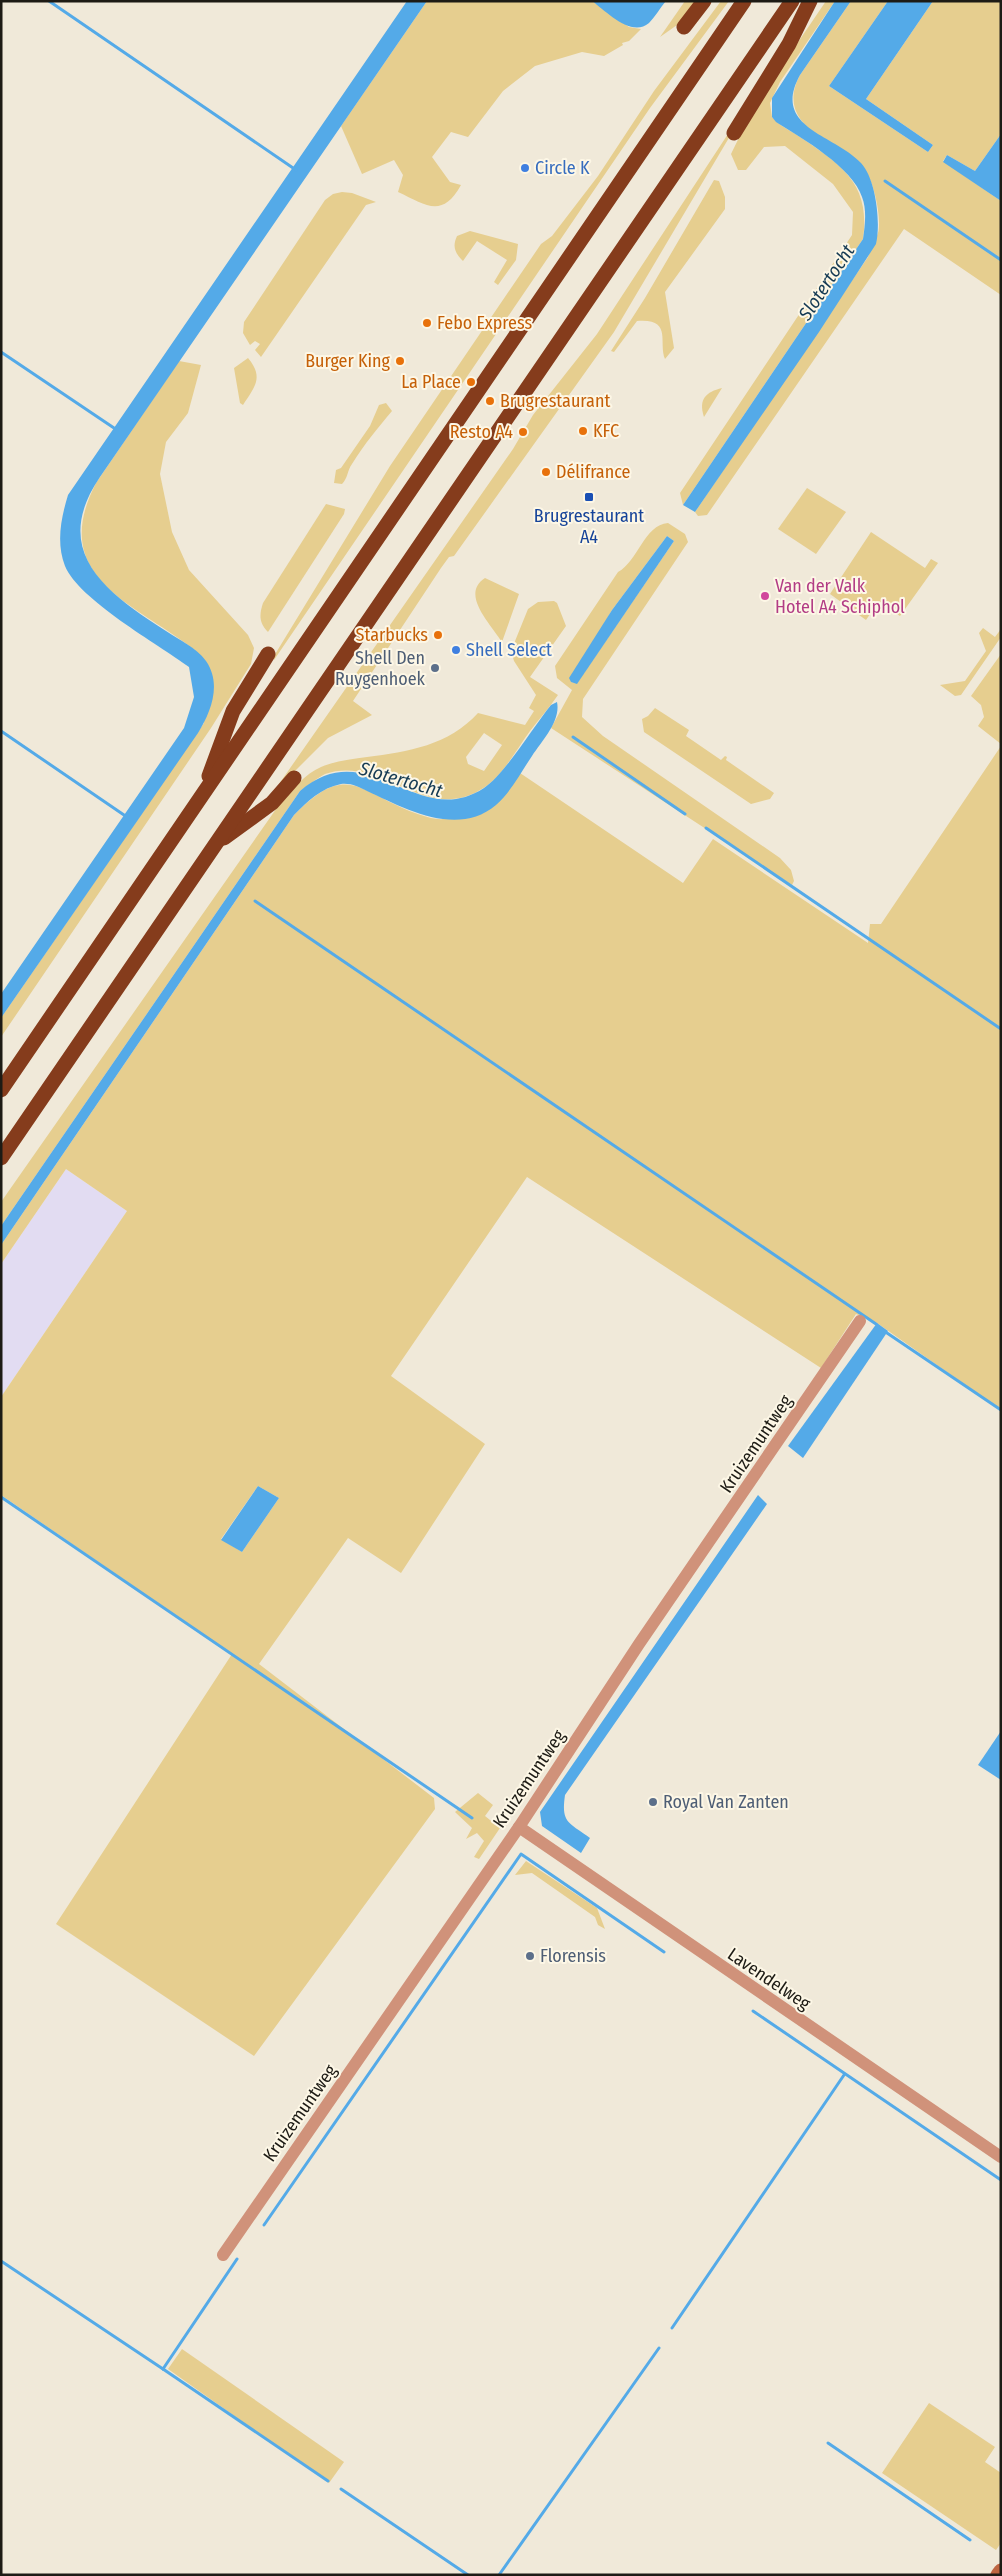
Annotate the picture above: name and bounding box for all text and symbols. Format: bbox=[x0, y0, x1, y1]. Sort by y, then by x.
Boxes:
place label: Circle K bbox=[535, 157, 590, 179]
marker: Circle K bbox=[519, 162, 531, 174]
water label: Slotertocht bbox=[793, 239, 860, 325]
place label: Febo Express bbox=[437, 312, 532, 334]
marker: Febo Express bbox=[421, 317, 433, 329]
place label: Burger King bbox=[305, 350, 391, 372]
marker: Burger King bbox=[394, 355, 406, 367]
place label: La Place bbox=[401, 371, 461, 393]
marker: La Place bbox=[465, 376, 477, 388]
place label: Brugrestaurant bbox=[500, 390, 610, 412]
marker: Brugrestaurant bbox=[484, 395, 496, 407]
place label: KFC bbox=[593, 420, 619, 442]
place label: Resto A4 bbox=[450, 421, 513, 443]
marker: KFC bbox=[577, 425, 589, 437]
marker: Resto A4 bbox=[517, 426, 529, 438]
place label: Délifrance bbox=[556, 461, 631, 483]
marker: Délifrance bbox=[540, 466, 552, 478]
marker: Brugrestaurant A4 bbox=[583, 491, 595, 503]
place label: Brugrestaurant A4 bbox=[534, 505, 644, 548]
place label: Van der Valk Hotel A4 Schiphol bbox=[775, 575, 905, 618]
marker: Van der Valk Hotel A4 Schiphol bbox=[759, 590, 771, 602]
place label: Starbucks bbox=[356, 624, 428, 646]
marker: Starbucks bbox=[432, 629, 444, 641]
place label: Shell Select bbox=[466, 639, 552, 661]
marker: Shell Select bbox=[450, 644, 462, 656]
place label: Shell Den Ruygenhoek bbox=[335, 647, 426, 690]
marker: Shell Den Ruygenhoek bbox=[429, 662, 441, 674]
water label: Slotertocht bbox=[356, 756, 446, 803]
street label: Kruizemuntweg bbox=[715, 1390, 797, 1497]
street label: Kruizemuntweg bbox=[488, 1725, 570, 1832]
place label: Royal Van Zanten bbox=[663, 1791, 789, 1813]
marker: Royal Van Zanten bbox=[647, 1796, 659, 1808]
street label: Lavendelweg bbox=[723, 1943, 815, 2015]
place label: Florensis bbox=[540, 1945, 606, 1967]
marker: Florensis bbox=[524, 1950, 536, 1962]
street label: Kruizemuntweg bbox=[258, 2060, 342, 2166]

